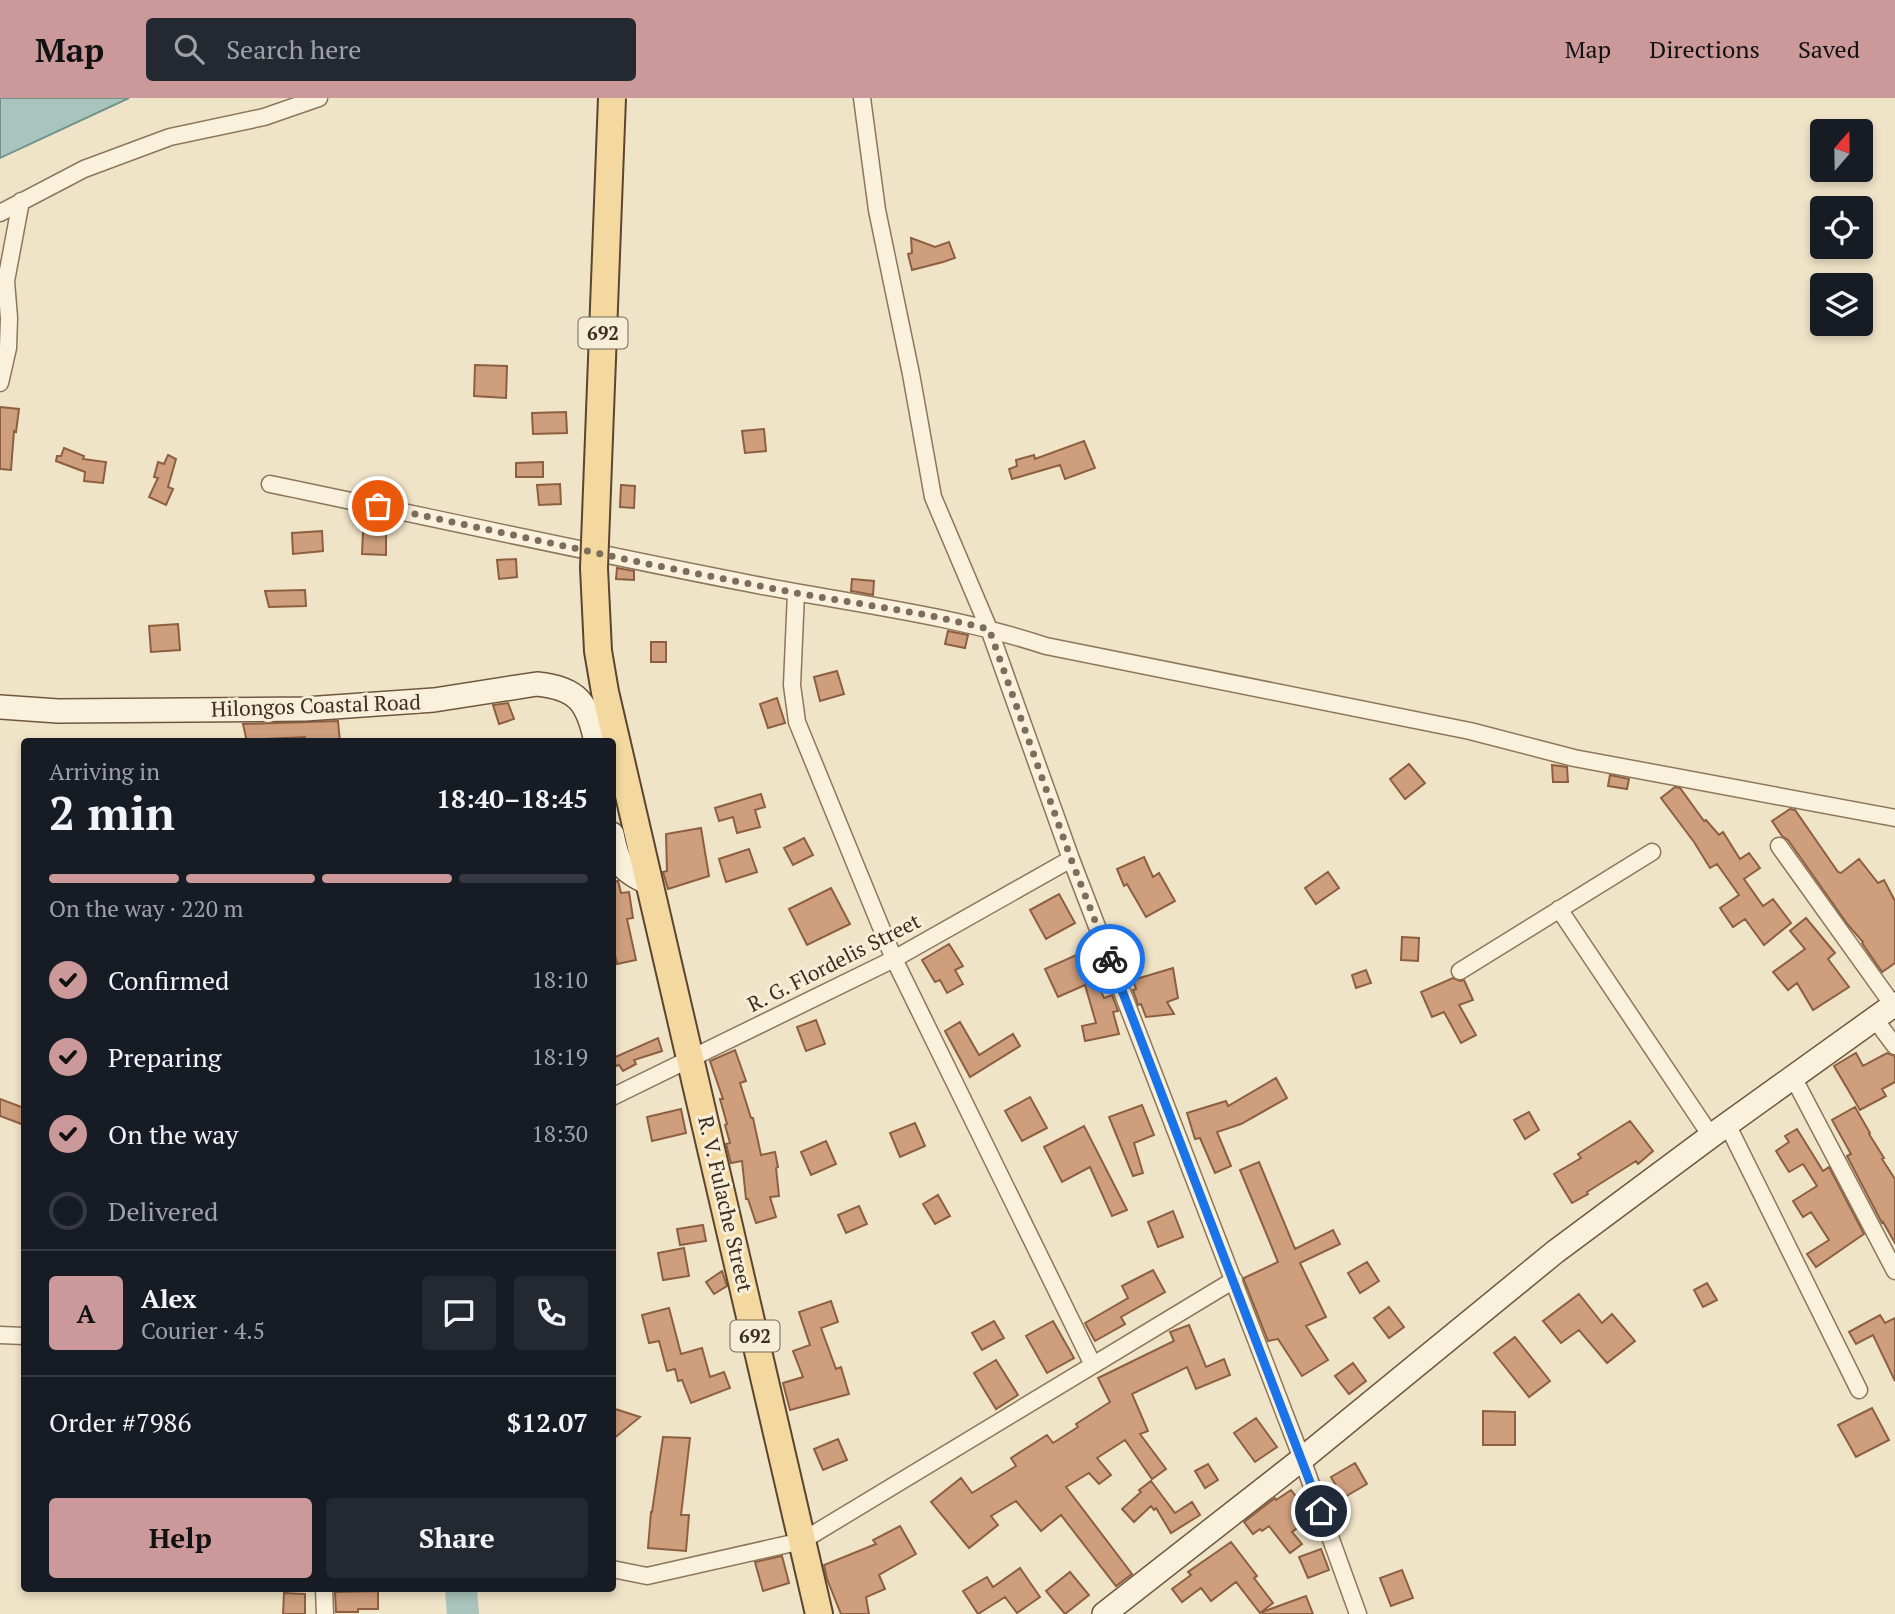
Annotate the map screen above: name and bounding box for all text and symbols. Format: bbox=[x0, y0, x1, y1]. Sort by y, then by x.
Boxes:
search box bbox=[146, 18, 636, 81]
text: Map bbox=[35, 28, 104, 71]
icon: search bbox=[170, 30, 208, 68]
text: Search here bbox=[226, 32, 361, 66]
text: Map bbox=[1565, 33, 1611, 65]
text: Directions bbox=[1649, 33, 1760, 65]
text: Saved bbox=[1798, 33, 1860, 65]
north arrow bbox=[1810, 119, 1872, 182]
map controls bbox=[1810, 119, 1873, 336]
button: locate bbox=[1810, 196, 1873, 259]
button: layers bbox=[1810, 273, 1873, 336]
road number: 692 bbox=[578, 317, 628, 348]
pin bbox=[348, 476, 408, 536]
icon: bag bbox=[359, 487, 397, 525]
street label: Hilongos Coastal Road bbox=[211, 687, 422, 723]
text: Arriving in bbox=[49, 756, 160, 787]
text: 18:40–18:45 bbox=[436, 781, 588, 815]
text: 2 min bbox=[49, 782, 175, 843]
text: On the way · 220 m bbox=[49, 893, 243, 924]
street label: R. G. Flordelis Street bbox=[742, 906, 925, 1018]
courier bbox=[1075, 924, 1145, 994]
icon: bike bbox=[1091, 940, 1129, 978]
icon: check bbox=[49, 961, 87, 999]
text: Confirmed bbox=[108, 963, 229, 997]
text: 18:10 bbox=[531, 964, 588, 995]
icon: check bbox=[49, 1038, 87, 1076]
text: Preparing bbox=[108, 1040, 221, 1074]
text: 18:19 bbox=[531, 1041, 588, 1072]
street label: R. V. Fulache Street bbox=[692, 1113, 760, 1295]
icon: check bbox=[49, 1115, 87, 1153]
text: On the way bbox=[108, 1117, 239, 1151]
text: 18:30 bbox=[531, 1118, 588, 1149]
text: Delivered bbox=[108, 1194, 218, 1228]
button: chat bbox=[422, 1276, 496, 1350]
button: phone bbox=[514, 1276, 588, 1350]
text: Alex bbox=[141, 1281, 197, 1315]
text: A bbox=[77, 1296, 95, 1330]
text: Courier · 4.5 bbox=[141, 1315, 265, 1346]
road number: 692 bbox=[730, 1320, 780, 1352]
text: Order #7986 bbox=[49, 1405, 191, 1439]
text: $12.07 bbox=[507, 1405, 588, 1439]
pin bbox=[1291, 1481, 1351, 1541]
icon: home bbox=[1302, 1492, 1340, 1530]
button: Help bbox=[49, 1498, 312, 1578]
button: Share bbox=[326, 1498, 588, 1578]

